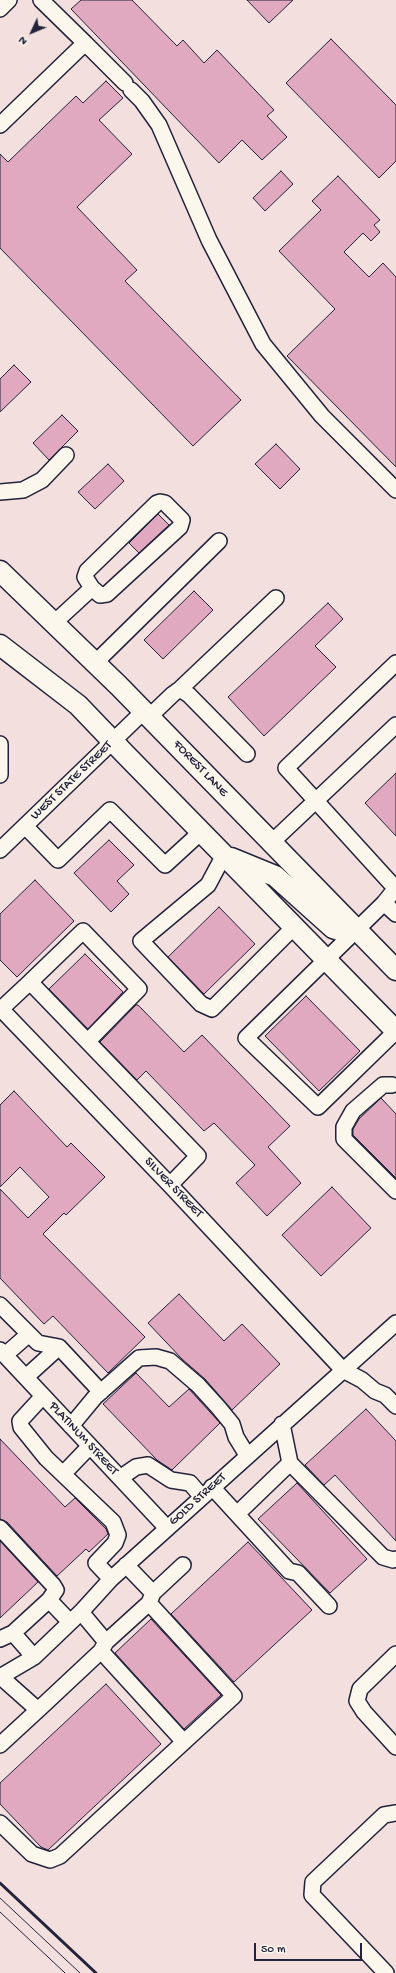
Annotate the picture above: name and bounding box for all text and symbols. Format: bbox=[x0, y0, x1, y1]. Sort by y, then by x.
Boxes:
north arrow bbox=[12, 12, 52, 52]
text: N bbox=[17, 34, 30, 47]
street label: FOREST LANE bbox=[169, 737, 231, 801]
street label: WEST STATE STREET bbox=[28, 738, 116, 824]
street label: SILVER STREET bbox=[140, 1154, 206, 1222]
street label: PLATINUM STREET bbox=[45, 1399, 121, 1479]
street label: GOLD STREET bbox=[166, 1470, 230, 1530]
scale bar bbox=[256, 1935, 364, 1961]
text: 50 m bbox=[261, 1943, 286, 1957]

